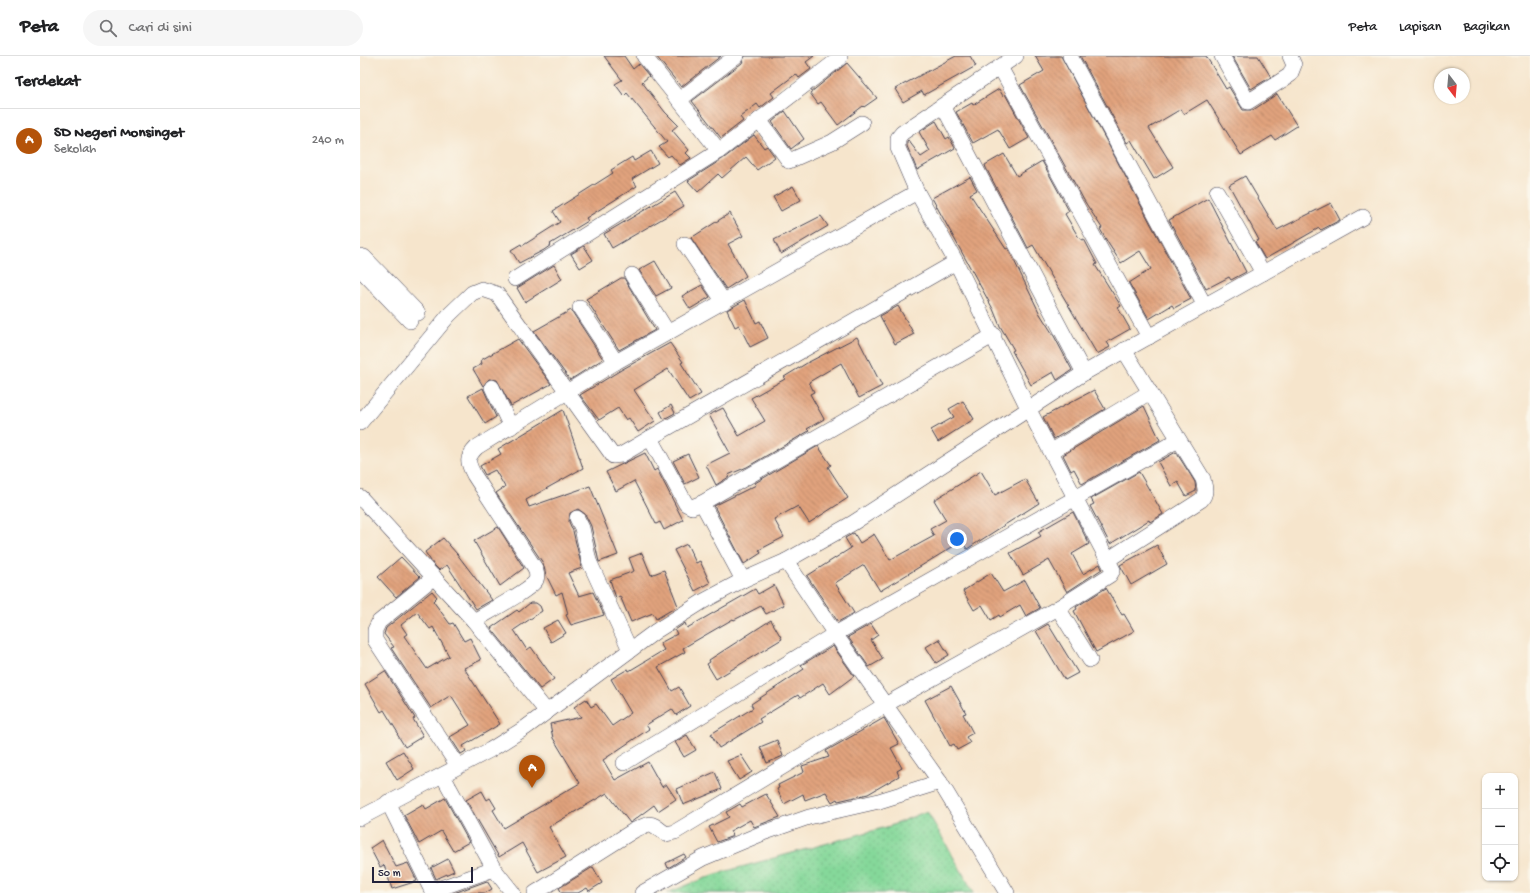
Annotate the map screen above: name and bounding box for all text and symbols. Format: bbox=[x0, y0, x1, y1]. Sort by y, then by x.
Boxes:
search box bbox=[83, 10, 363, 46]
text: Peta bbox=[20, 16, 59, 39]
icon: search bbox=[97, 17, 119, 39]
text: Cari di sini bbox=[129, 19, 192, 37]
text: Peta bbox=[1349, 19, 1377, 36]
text: Lapisan bbox=[1399, 19, 1441, 36]
text: Bagikan bbox=[1463, 19, 1510, 36]
north arrow bbox=[1434, 68, 1470, 104]
text: Terdekat bbox=[16, 72, 80, 92]
text: SD Negeri Monsinget bbox=[54, 124, 184, 142]
text: A bbox=[25, 133, 33, 148]
text: 240 m bbox=[312, 133, 344, 148]
text: Sekolah bbox=[54, 142, 96, 157]
your location bbox=[947, 529, 967, 549]
pin: A bbox=[519, 755, 545, 788]
map controls bbox=[1482, 773, 1518, 881]
button: + bbox=[1482, 773, 1518, 809]
button: − bbox=[1482, 809, 1518, 845]
button: locate bbox=[1482, 845, 1518, 881]
scale bar bbox=[372, 865, 473, 884]
text: 50 m bbox=[378, 868, 400, 880]

